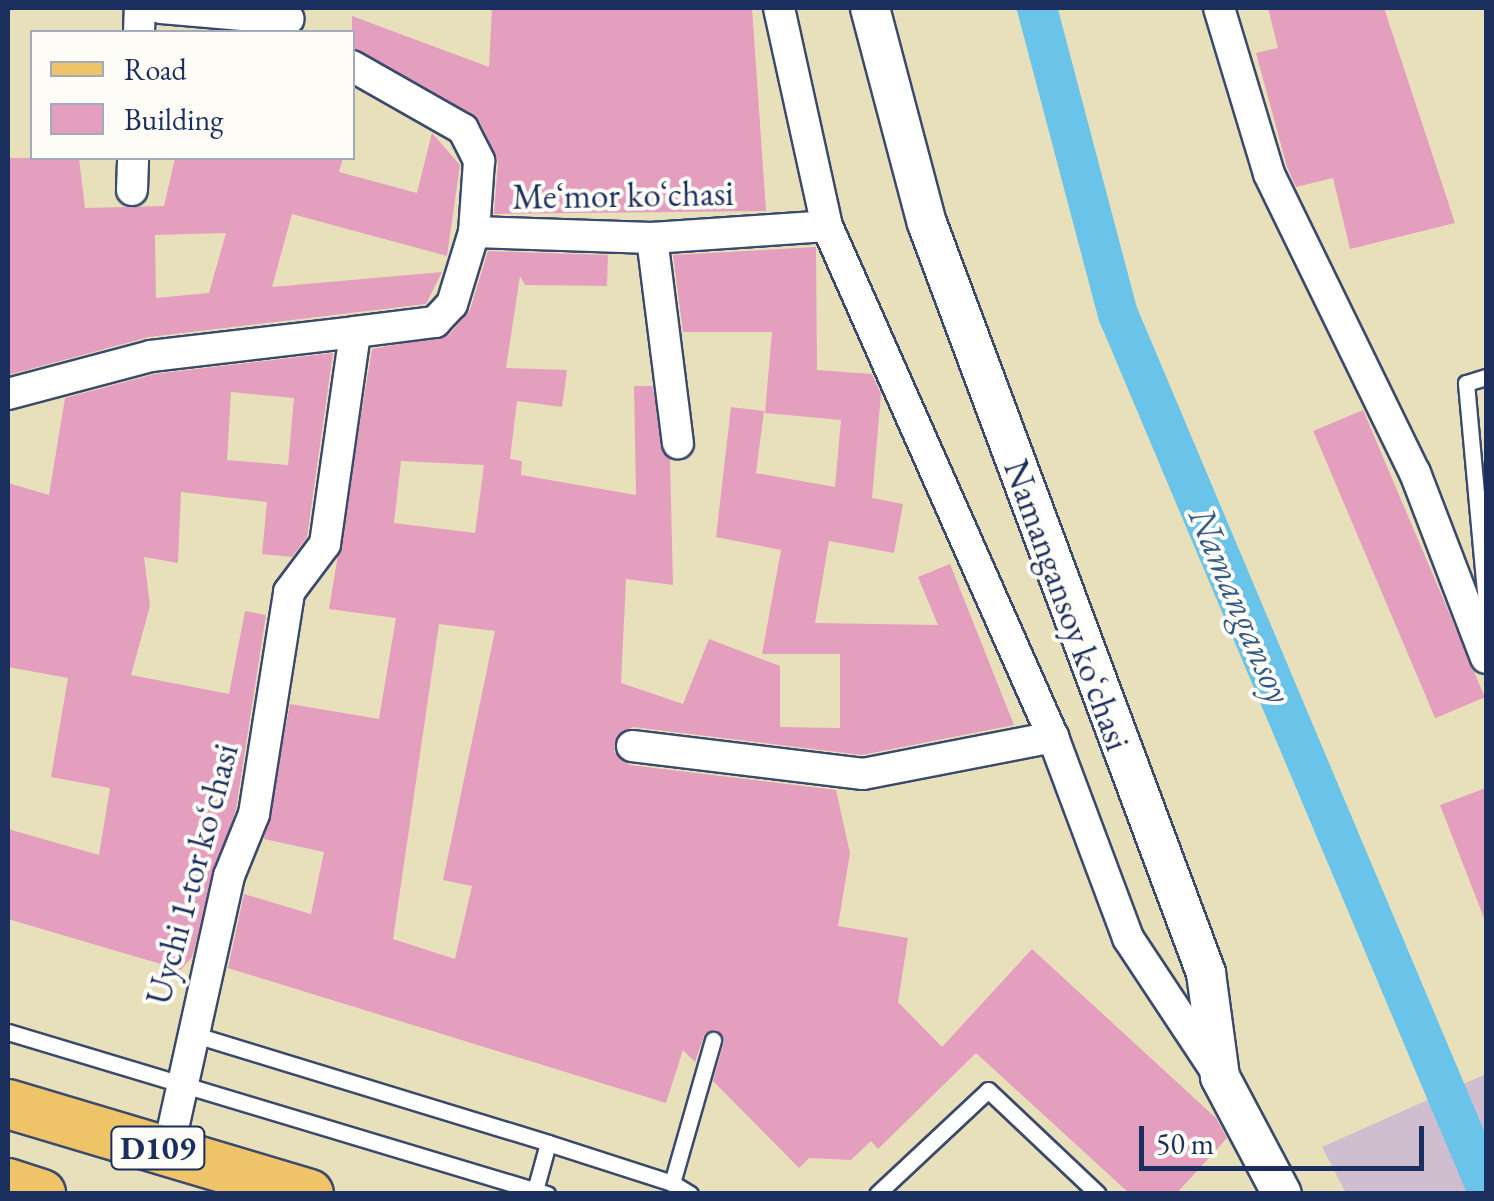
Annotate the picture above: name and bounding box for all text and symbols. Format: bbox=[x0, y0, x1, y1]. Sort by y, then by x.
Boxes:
legend bbox=[30, 30, 355, 160]
text: Road bbox=[124, 50, 187, 89]
text: Building bbox=[124, 100, 223, 139]
street label: Meʻmor koʻchasi bbox=[512, 172, 734, 218]
street label: Namangansoy koʻchasi bbox=[995, 454, 1139, 756]
water label: Namangansoy bbox=[1179, 500, 1303, 710]
street label: Uychi 1-tor koʻchasi bbox=[137, 739, 247, 1009]
scale bar bbox=[1144, 1106, 1429, 1168]
road number: D109 bbox=[108, 1121, 208, 1175]
text: 50 m bbox=[1156, 1124, 1214, 1163]

